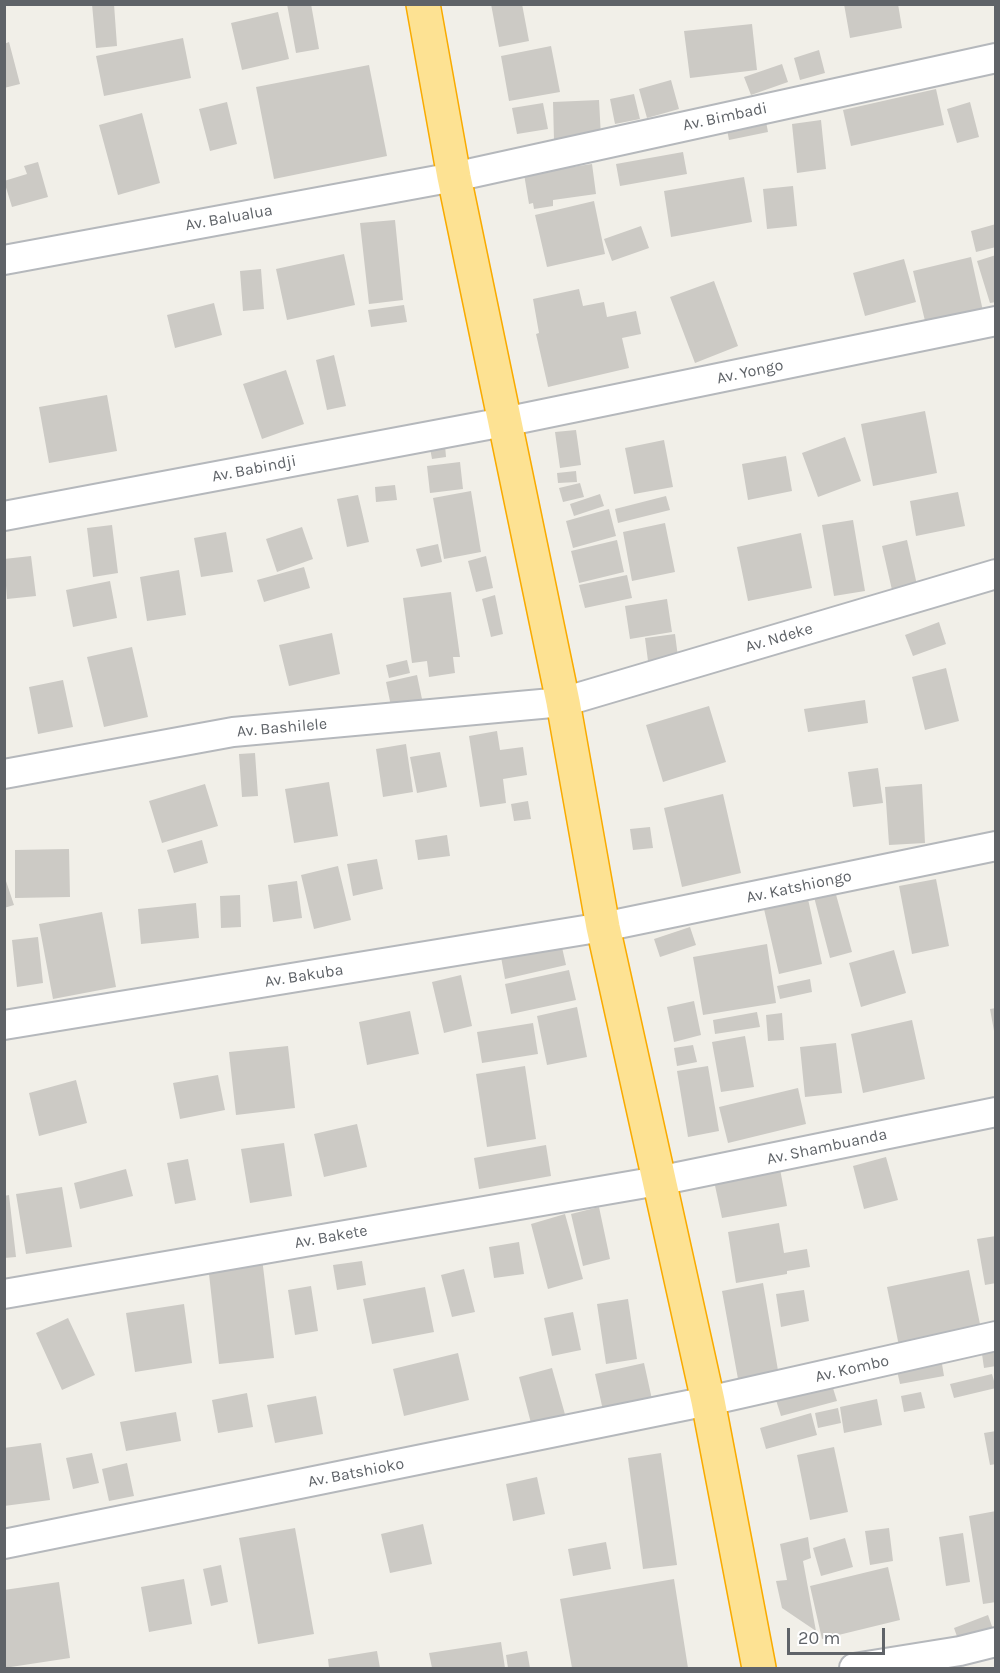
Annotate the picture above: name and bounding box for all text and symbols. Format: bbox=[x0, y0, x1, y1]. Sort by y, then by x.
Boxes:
street label: Av. Bimbadi bbox=[681, 99, 769, 135]
street label: Av. Balualua bbox=[184, 201, 274, 235]
street label: Av. Yongo bbox=[715, 356, 785, 388]
street label: Av. Babindji bbox=[210, 451, 298, 487]
street label: Av. Ndeke bbox=[743, 619, 815, 657]
street label: Av. Bashilele bbox=[236, 714, 328, 742]
street label: Av. Katshiongo bbox=[745, 866, 853, 908]
street label: Av. Bakuba bbox=[263, 960, 345, 992]
street label: Av. Shambuanda bbox=[765, 1125, 889, 1169]
street label: Av. Bakete bbox=[293, 1221, 369, 1253]
street label: Av. Kombo bbox=[813, 1351, 891, 1387]
street label: Av. Batshioko bbox=[306, 1454, 406, 1492]
scale bar bbox=[790, 1616, 888, 1654]
text: 20 m bbox=[798, 1627, 840, 1649]

